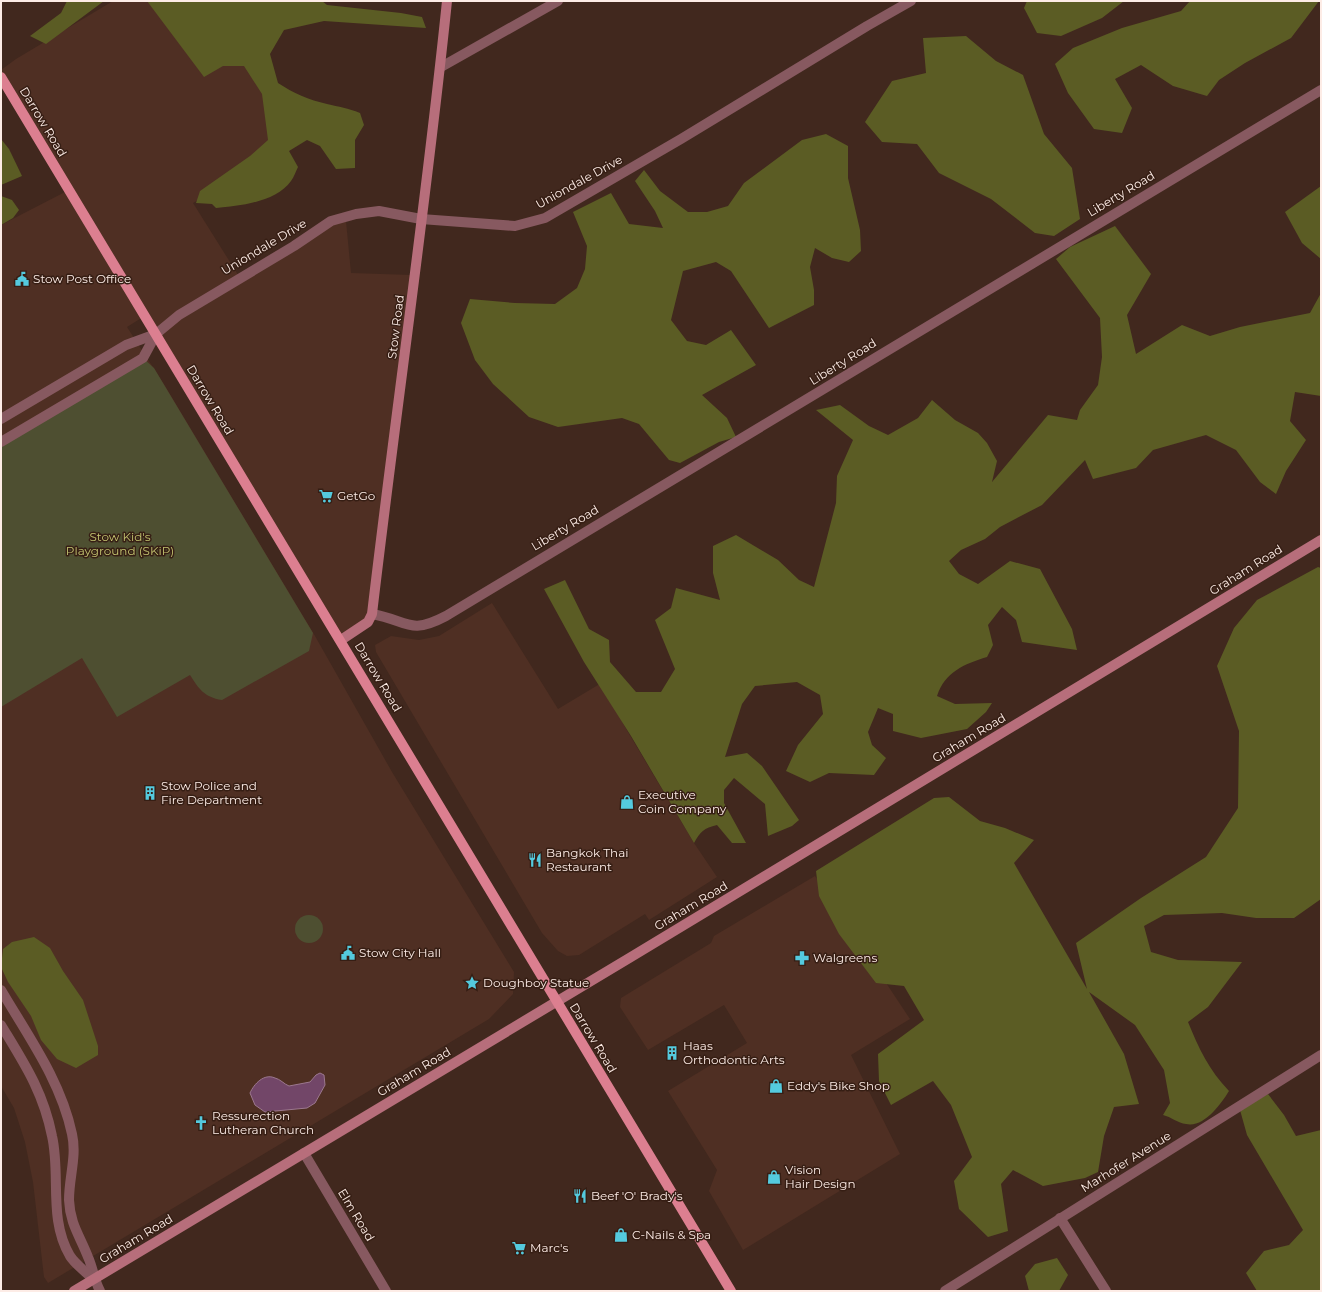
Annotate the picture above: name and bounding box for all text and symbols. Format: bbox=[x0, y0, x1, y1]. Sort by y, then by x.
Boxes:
street label: Darrow Road bbox=[17, 84, 70, 159]
street label: Uniondale Drive bbox=[533, 152, 625, 212]
street label: Liberty Road bbox=[1084, 168, 1157, 220]
street label: Uniondale Drive bbox=[218, 215, 309, 278]
public building icon: Stow Post Office bbox=[14, 271, 30, 287]
place label: Stow Post Office bbox=[33, 271, 131, 286]
street label: Stow Road bbox=[384, 294, 407, 360]
street label: Liberty Road bbox=[806, 335, 879, 388]
street label: Darrow Road bbox=[184, 362, 237, 437]
supermarket icon: GetGo bbox=[318, 488, 334, 504]
place label: GetGo bbox=[337, 488, 375, 503]
street label: Liberty Road bbox=[528, 502, 601, 554]
park label: Stow Kid's Playground (SKiP) bbox=[66, 529, 174, 558]
street label: Graham Road bbox=[1207, 541, 1285, 598]
street label: Darrow Road bbox=[352, 639, 405, 714]
street label: Graham Road bbox=[929, 710, 1008, 765]
place label: Stow Police and Fire Department bbox=[161, 778, 262, 807]
building icon: Stow Police and Fire Department bbox=[142, 785, 158, 801]
place label: Executive Coin Company bbox=[638, 787, 727, 816]
shop icon: Executive Coin Company bbox=[619, 794, 635, 810]
place label: Bangkok Thai Restaurant bbox=[546, 845, 629, 874]
restaurant icon: Bangkok Thai Restaurant bbox=[527, 852, 543, 868]
street label: Graham Road bbox=[651, 878, 730, 933]
public building icon: Stow City Hall bbox=[340, 945, 356, 961]
place label: Stow City Hall bbox=[359, 945, 441, 960]
pharmacy icon: Walgreens bbox=[794, 950, 810, 966]
place label: Walgreens bbox=[813, 950, 877, 965]
place icon: Doughboy Statue bbox=[464, 975, 480, 991]
place label: Doughboy Statue bbox=[483, 975, 589, 990]
street label: Darrow Road bbox=[567, 1000, 620, 1075]
place label: Haas Orthodontic Arts bbox=[683, 1038, 785, 1067]
street label: Graham Road bbox=[374, 1044, 453, 1099]
building icon: Haas Orthodontic Arts bbox=[664, 1045, 680, 1061]
shop icon: Eddy's Bike Shop bbox=[768, 1078, 784, 1094]
place label: Eddy's Bike Shop bbox=[787, 1078, 890, 1093]
place label: Ressurection Lutheran Church bbox=[212, 1108, 314, 1137]
church icon: Ressurection Lutheran Church bbox=[193, 1115, 209, 1131]
street label: Marhofer Avenue bbox=[1078, 1128, 1174, 1195]
place label: Vision Hair Design bbox=[785, 1162, 856, 1191]
shop icon: Vision Hair Design bbox=[766, 1169, 782, 1185]
street label: Elm Road bbox=[335, 1186, 378, 1244]
restaurant icon: Beef 'O' Brady's bbox=[572, 1188, 588, 1204]
place label: Beef 'O' Brady's bbox=[591, 1188, 683, 1203]
street label: Graham Road bbox=[96, 1211, 175, 1266]
shop icon: C-Nails & Spa bbox=[613, 1227, 629, 1243]
place label: C-Nails & Spa bbox=[632, 1227, 711, 1242]
supermarket icon: Marc's bbox=[511, 1240, 527, 1256]
place label: Marc's bbox=[530, 1240, 568, 1255]

